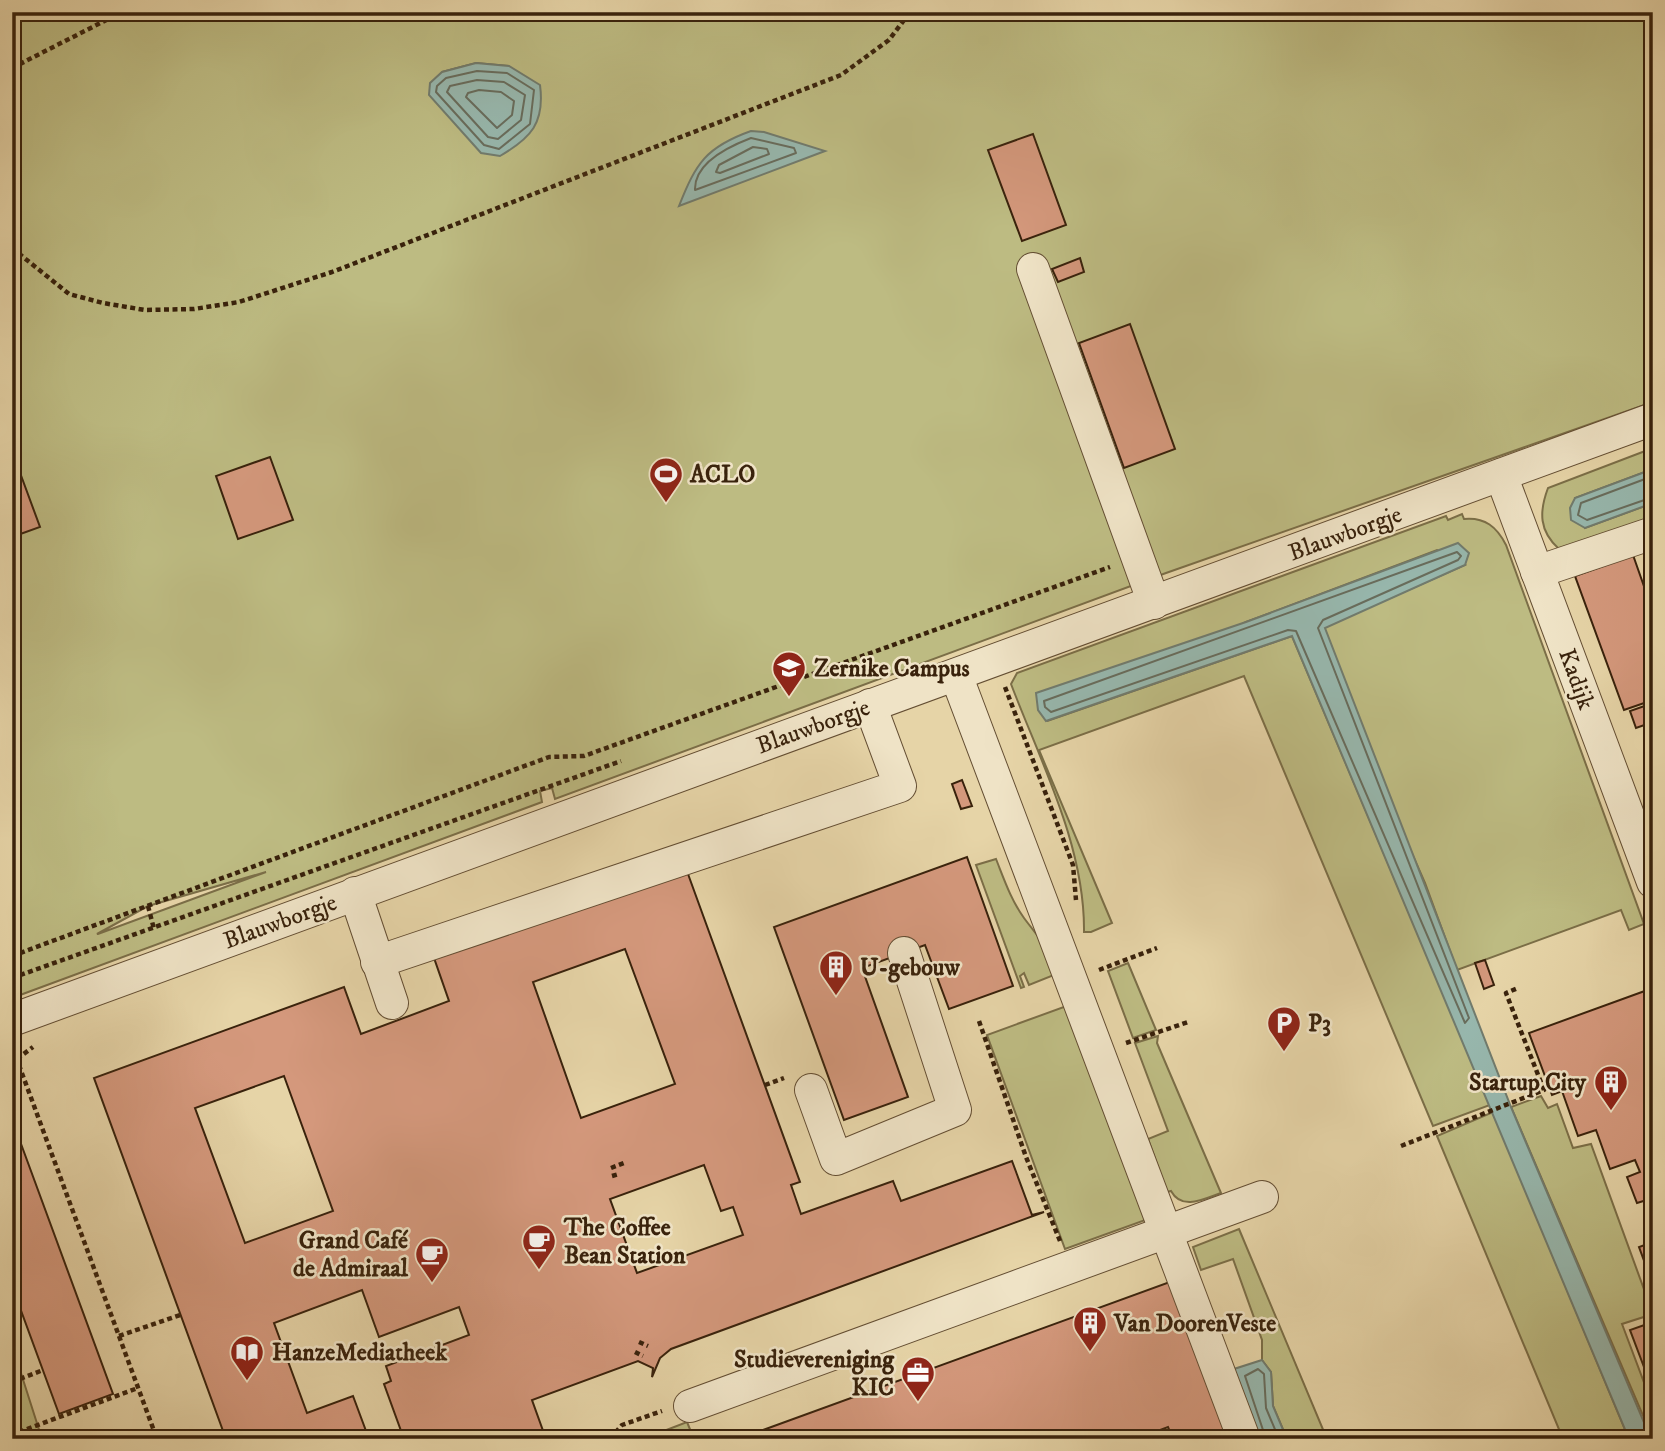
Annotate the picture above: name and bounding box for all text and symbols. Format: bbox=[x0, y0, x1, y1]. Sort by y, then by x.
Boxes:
sports icon: ACLO bbox=[647, 455, 685, 504]
place label: ACLO bbox=[689, 460, 755, 490]
street label: Blauwborgje bbox=[1285, 500, 1406, 568]
street label: Kadijk bbox=[1551, 645, 1601, 714]
school or university icon: Zernike Campus bbox=[770, 649, 808, 698]
place label: Zernike Campus bbox=[814, 654, 970, 684]
street label: Blauwborgje bbox=[753, 693, 874, 761]
street label: Blauwborgje bbox=[220, 888, 341, 956]
building icon: U-gebouw bbox=[817, 948, 855, 997]
place label: U-gebouw bbox=[860, 953, 960, 983]
parking icon: P3 bbox=[1265, 1004, 1303, 1053]
place label: P3 bbox=[1308, 1009, 1331, 1039]
building icon: Startup City bbox=[1592, 1063, 1630, 1112]
place label: Startup City bbox=[1469, 1068, 1587, 1098]
place label: The Coffee Bean Station bbox=[563, 1213, 686, 1271]
cafe icon: The Coffee Bean Station bbox=[520, 1222, 558, 1271]
place label: Grand Café de Admiraal bbox=[293, 1226, 409, 1284]
cafe icon: Grand Café de Admiraal bbox=[413, 1235, 451, 1284]
building icon: Van DoorenVeste bbox=[1071, 1304, 1109, 1353]
place label: Van DoorenVeste bbox=[1113, 1309, 1276, 1339]
library icon: HanzeMediatheek bbox=[228, 1333, 266, 1382]
place label: HanzeMediatheek bbox=[272, 1338, 448, 1368]
place label: Studievereniging KIC bbox=[734, 1345, 895, 1403]
office icon: Studievereniging KIC bbox=[899, 1354, 937, 1403]

